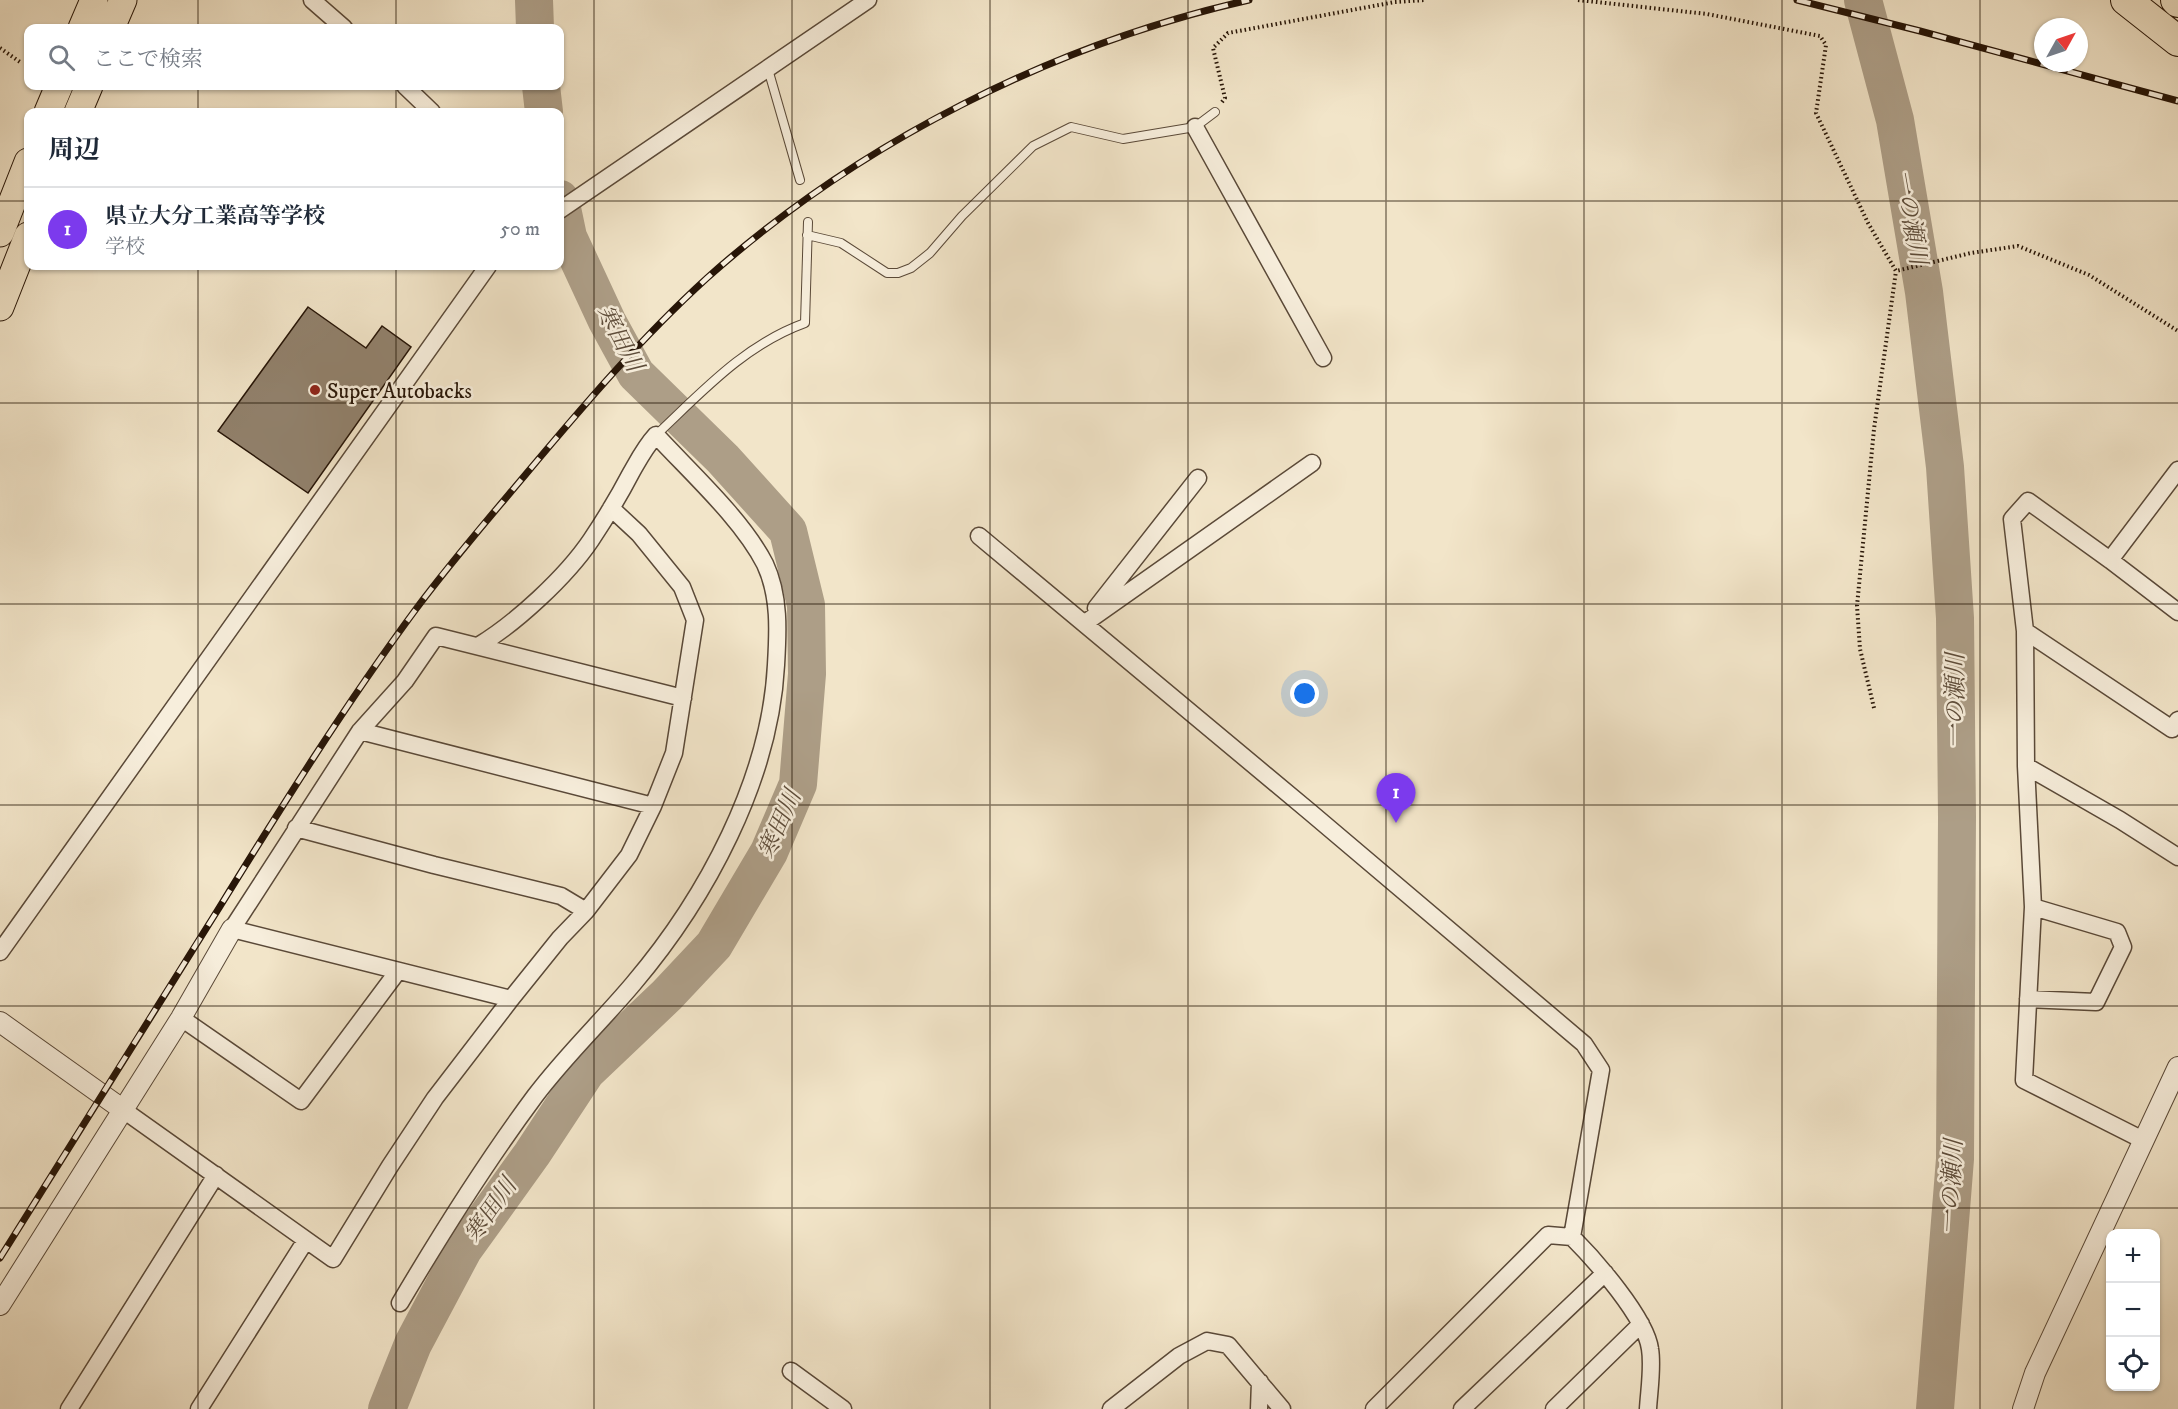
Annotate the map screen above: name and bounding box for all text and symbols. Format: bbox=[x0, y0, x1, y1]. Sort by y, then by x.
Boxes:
north arrow bbox=[2034, 18, 2088, 72]
search box bbox=[24, 24, 564, 90]
icon: search bbox=[45, 41, 78, 74]
text: ここで検索 bbox=[93, 46, 203, 73]
text: 周辺 bbox=[48, 134, 100, 167]
water label: 一の瀬川 bbox=[1887, 167, 1934, 270]
text: 県立大分工業高等学校 bbox=[105, 203, 325, 230]
text: 1 bbox=[64, 217, 71, 242]
text: 50 m bbox=[500, 217, 540, 242]
text: 学校 bbox=[105, 235, 145, 260]
water label: 寒田川 bbox=[589, 300, 651, 380]
place label: Super Autobacks bbox=[327, 378, 472, 405]
marker: Super Autobacks bbox=[308, 383, 322, 397]
water label: 一の瀬川 bbox=[1941, 650, 1971, 749]
your location bbox=[1290, 679, 1319, 708]
pin: 1 bbox=[1376, 774, 1416, 823]
water label: 寒田川 bbox=[752, 783, 809, 863]
water label: 一の瀬川 bbox=[1935, 1135, 1970, 1236]
water label: 寒田川 bbox=[458, 1170, 525, 1249]
map controls bbox=[2106, 1229, 2160, 1391]
button: + bbox=[2106, 1229, 2160, 1283]
button: − bbox=[2106, 1283, 2160, 1337]
button: locate bbox=[2106, 1337, 2160, 1391]

